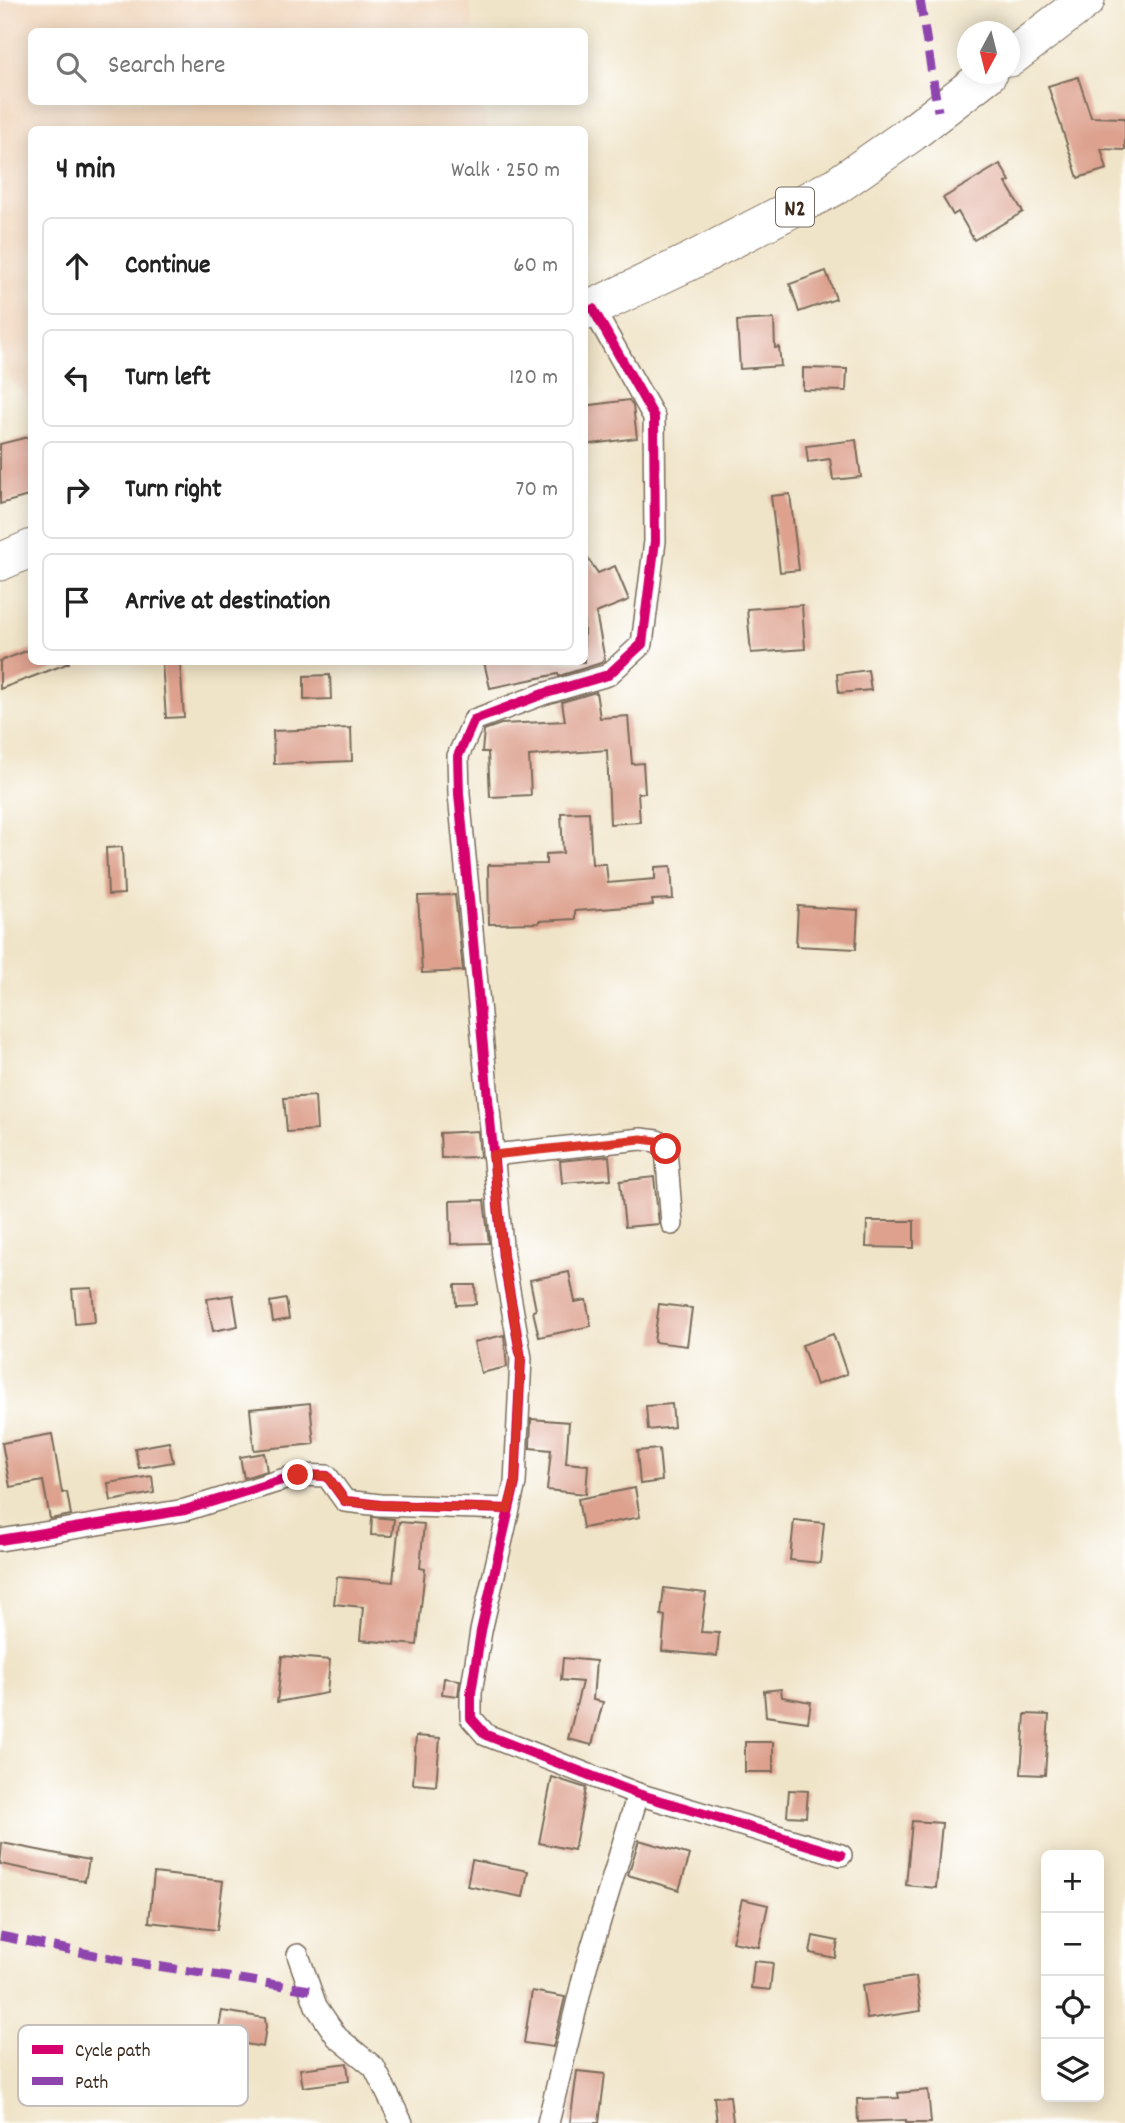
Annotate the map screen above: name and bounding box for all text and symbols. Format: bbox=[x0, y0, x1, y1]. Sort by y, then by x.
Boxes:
north arrow bbox=[957, 21, 1020, 84]
search box bbox=[28, 28, 588, 105]
icon: search bbox=[52, 48, 90, 86]
text: Search here bbox=[108, 48, 226, 85]
text: 4 min bbox=[56, 150, 115, 193]
text: Walk · 250 m bbox=[451, 155, 560, 188]
road number: N2 bbox=[776, 188, 814, 227]
icon: ahead bbox=[58, 247, 96, 285]
text: Continue bbox=[125, 248, 210, 285]
text: 60 m bbox=[513, 250, 558, 283]
icon: left bbox=[58, 359, 96, 397]
text: Turn left bbox=[125, 360, 211, 397]
text: 120 m bbox=[509, 362, 558, 395]
icon: right bbox=[58, 471, 96, 509]
text: Turn right bbox=[125, 472, 222, 509]
text: 70 m bbox=[516, 474, 558, 507]
icon: arrive bbox=[58, 583, 96, 621]
text: Arrive at destination bbox=[125, 584, 330, 621]
route start bbox=[650, 1133, 681, 1164]
route end bbox=[282, 1459, 313, 1490]
map controls bbox=[1041, 1850, 1104, 2102]
button: + bbox=[1041, 1850, 1104, 1913]
button: − bbox=[1041, 1913, 1104, 1976]
button: locate bbox=[1041, 1976, 1104, 2039]
legend bbox=[18, 2025, 248, 2106]
text: Cycle path bbox=[75, 2039, 150, 2066]
button: layers bbox=[1041, 2039, 1104, 2102]
text: Path bbox=[75, 2071, 108, 2098]

